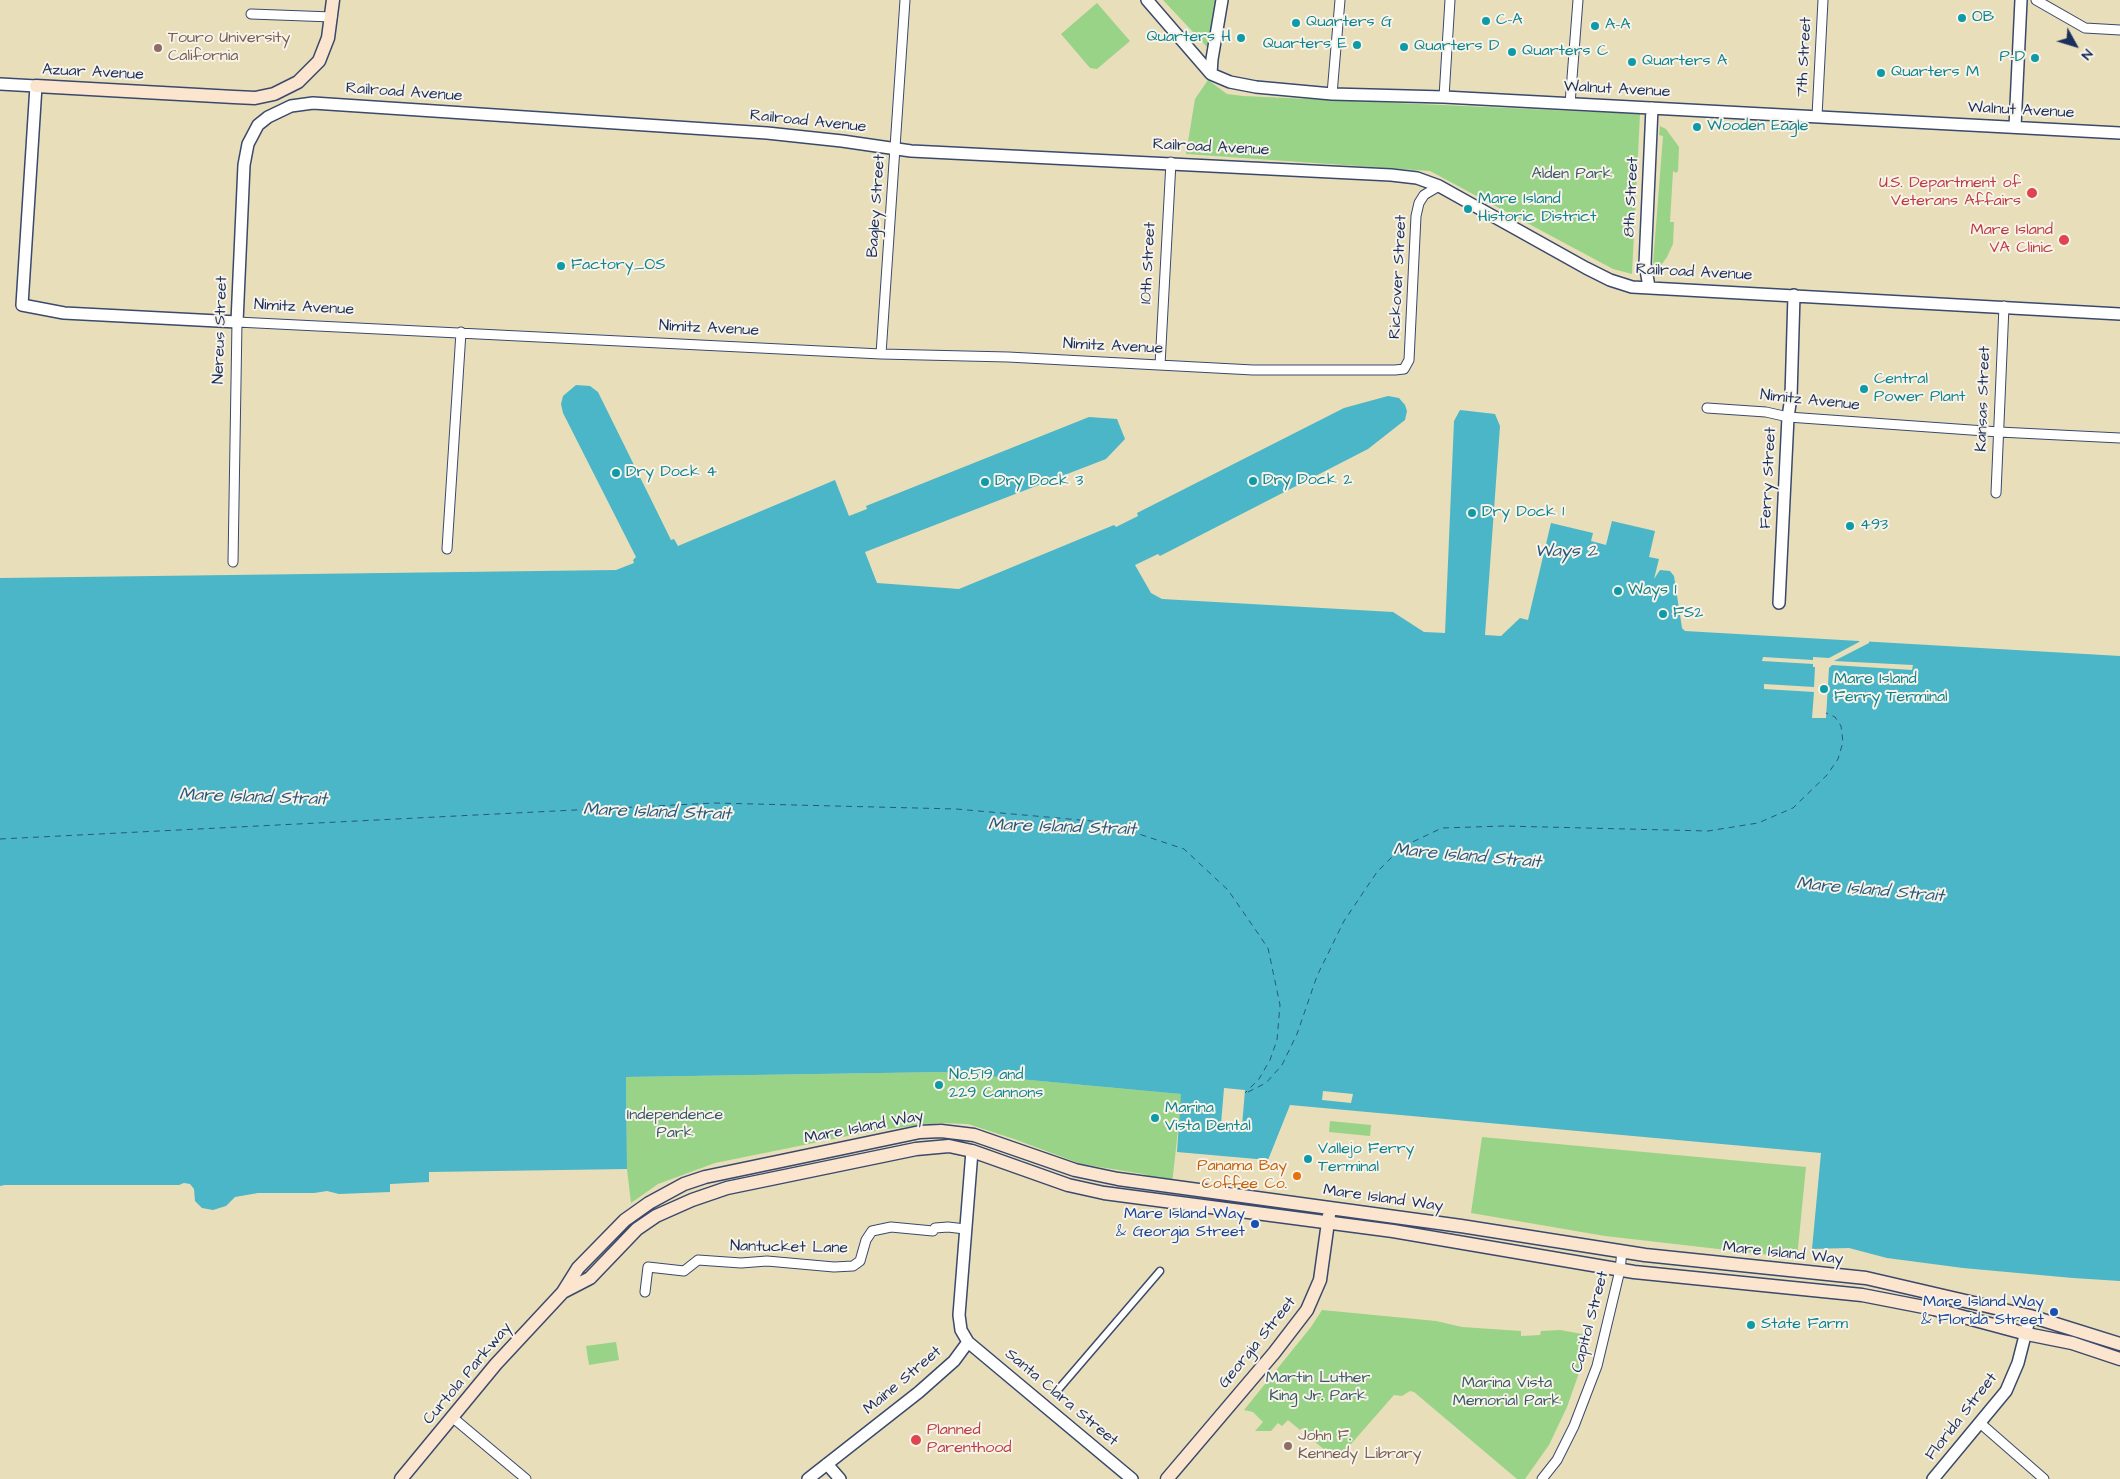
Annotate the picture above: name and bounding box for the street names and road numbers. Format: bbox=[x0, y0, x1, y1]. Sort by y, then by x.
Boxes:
street label: 7th Street bbox=[1793, 17, 1817, 97]
street label: Azuar Avenue bbox=[42, 61, 144, 85]
street label: Walnut Avenue bbox=[1563, 78, 1671, 102]
street label: Railroad Avenue bbox=[345, 79, 463, 107]
street label: Walnut Avenue bbox=[1967, 99, 2075, 123]
street label: Railroad Avenue bbox=[749, 106, 867, 138]
street label: Railroad Avenue bbox=[1152, 135, 1270, 161]
street label: Bagley Street bbox=[864, 154, 890, 258]
street label: 8th Street bbox=[1620, 156, 1644, 238]
street label: Rickover Street bbox=[1386, 214, 1412, 340]
street label: 10th Street bbox=[1137, 221, 1161, 305]
street label: Railroad Avenue bbox=[1635, 260, 1753, 286]
street label: Nereus Street bbox=[210, 276, 232, 384]
street label: Nimitz Avenue bbox=[254, 296, 354, 320]
street label: Nimitz Avenue bbox=[659, 317, 759, 341]
street label: Nimitz Avenue bbox=[1063, 335, 1163, 359]
street label: Kansas Street bbox=[1973, 346, 1995, 452]
street label: Nimitz Avenue bbox=[1759, 386, 1861, 416]
street label: Ferry Street bbox=[1757, 427, 1781, 529]
street label: Mare Island Way bbox=[803, 1107, 925, 1149]
street label: Mare Island Way bbox=[1322, 1181, 1444, 1217]
street label: Nantucket Lane bbox=[730, 1237, 848, 1259]
street label: Mare Island Way bbox=[1722, 1238, 1844, 1270]
street label: Capitol Street bbox=[1568, 1269, 1614, 1375]
street label: Georgia Street bbox=[1215, 1293, 1301, 1393]
street label: Curtola Parkway bbox=[420, 1319, 516, 1429]
street label: Maine Street bbox=[860, 1343, 946, 1419]
street label: Santa Clara Street bbox=[1000, 1345, 1122, 1451]
street label: Florida Street bbox=[1922, 1369, 2002, 1465]

